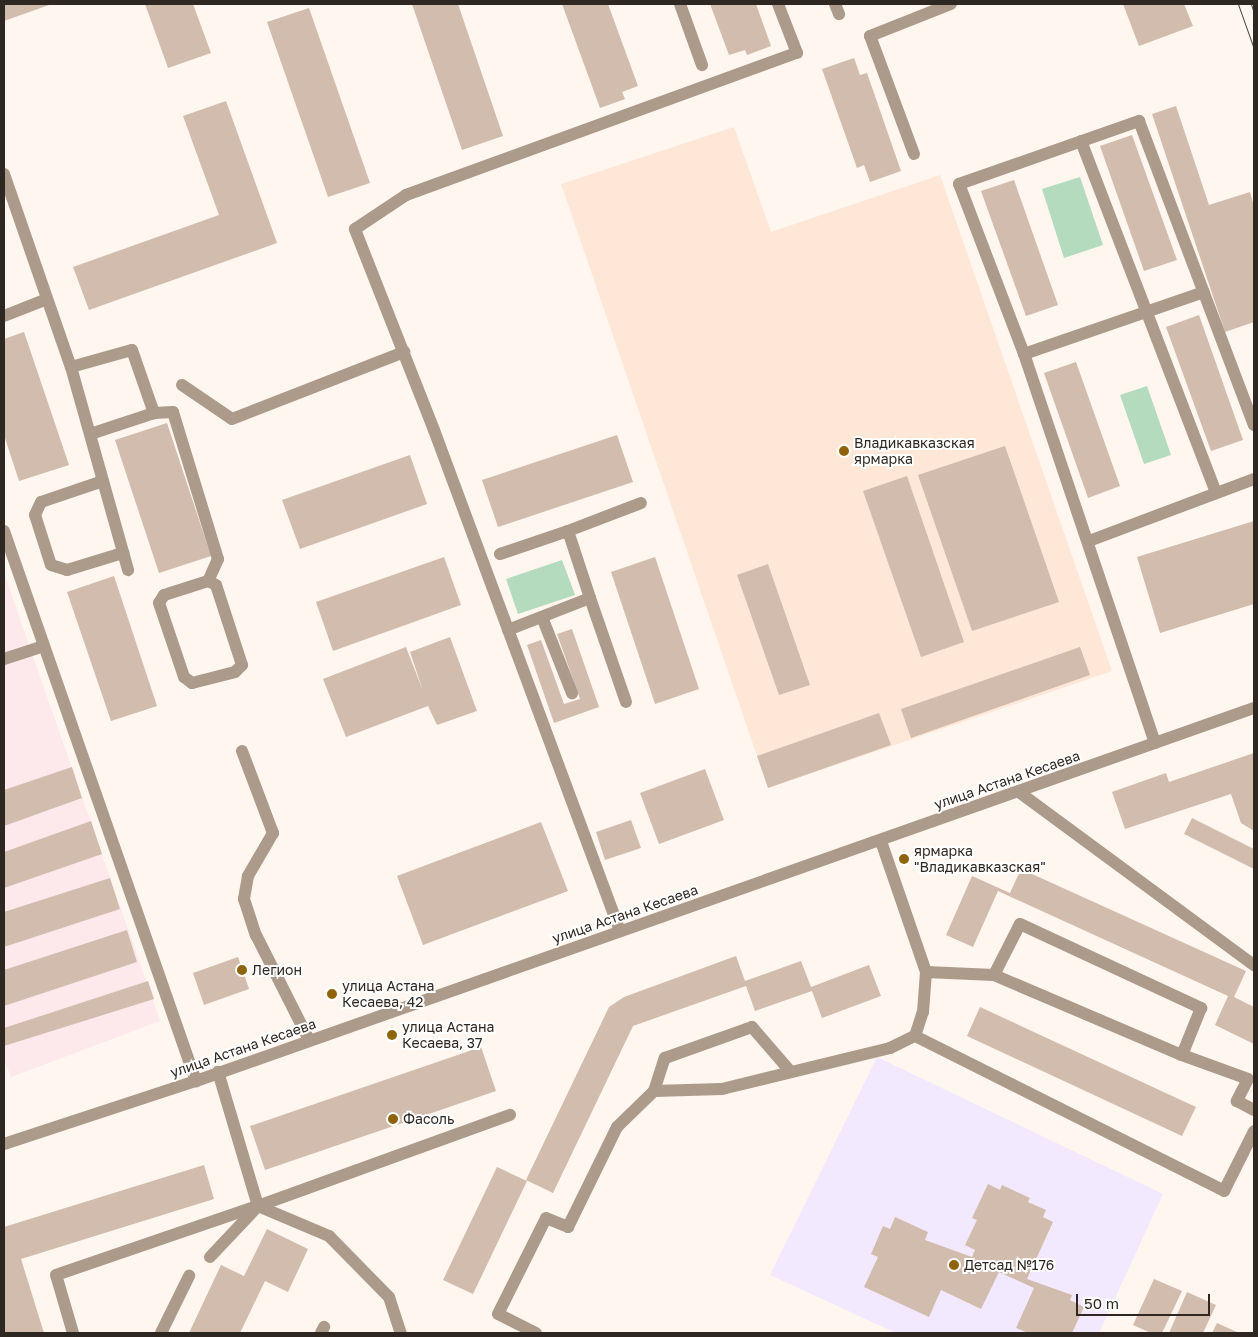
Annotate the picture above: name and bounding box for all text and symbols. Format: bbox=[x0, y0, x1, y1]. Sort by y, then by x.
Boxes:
place label: Владикавказская ярмарка bbox=[854, 435, 975, 468]
marker: Владикавказская ярмарка bbox=[838, 445, 850, 457]
street label: улица Астана Кесаева bbox=[932, 747, 1082, 813]
place label: ярмарка "Владикавказская" bbox=[914, 843, 1046, 876]
marker: ярмарка "Владикавказская" bbox=[898, 853, 910, 865]
street label: улица Астана Кесаева bbox=[550, 881, 700, 947]
place label: Легион bbox=[252, 962, 302, 978]
marker: Легион bbox=[236, 964, 248, 976]
place label: улица Астана Кесаева, 42 bbox=[342, 978, 434, 1010]
marker: улица Астана Кесаева, 42 bbox=[326, 988, 338, 1000]
street label: улица Астана Кесаева bbox=[168, 1015, 318, 1081]
place label: улица Астана Кесаева, 37 bbox=[402, 1019, 494, 1052]
marker: улица Астана Кесаева, 37 bbox=[386, 1029, 398, 1041]
place label: Фасоль bbox=[403, 1111, 454, 1127]
marker: Фасоль bbox=[387, 1113, 399, 1125]
place label: Детсад №176 bbox=[964, 1257, 1054, 1273]
marker: Детсад №176 bbox=[948, 1259, 960, 1271]
scale bar bbox=[1078, 1284, 1212, 1316]
text: 50 m bbox=[1084, 1294, 1119, 1312]

